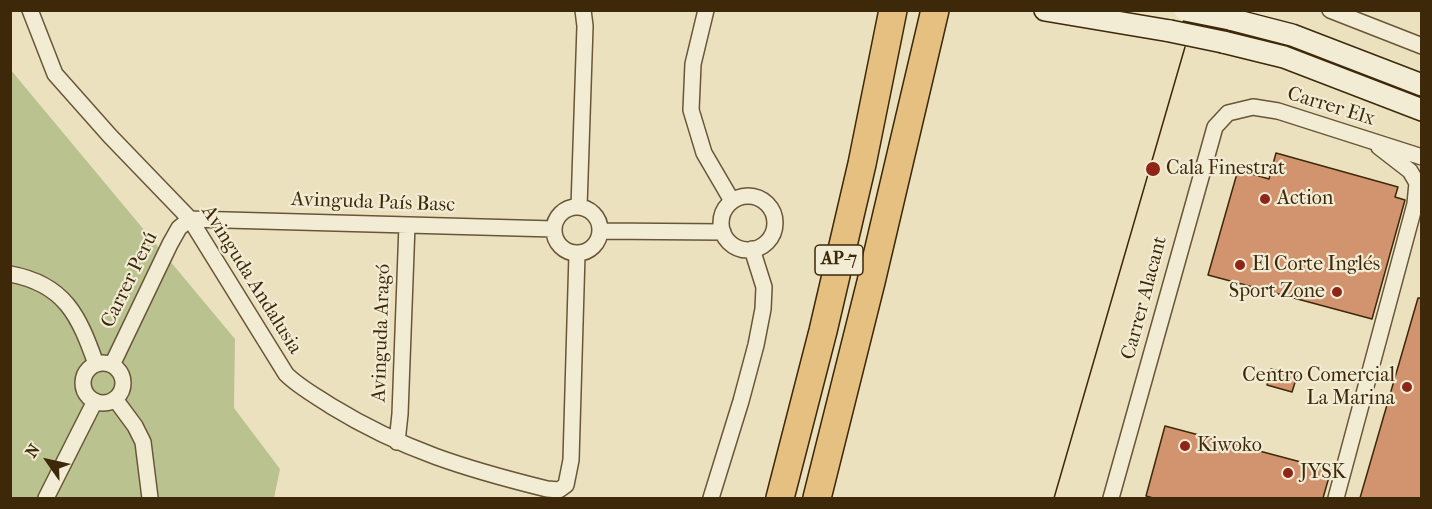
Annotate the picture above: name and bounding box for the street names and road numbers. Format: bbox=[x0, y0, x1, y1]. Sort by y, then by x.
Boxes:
street label: Carrer Elx bbox=[1284, 82, 1378, 132]
street label: Avinguda País Basc bbox=[291, 188, 455, 218]
street label: Avinguda Andalusia bbox=[196, 201, 306, 359]
street label: Carrer Perú bbox=[96, 228, 164, 332]
street label: Carrer Alacant bbox=[1117, 234, 1173, 362]
road number: AP-7 bbox=[815, 245, 863, 275]
street label: Avinguda Aragó bbox=[368, 263, 396, 403]

